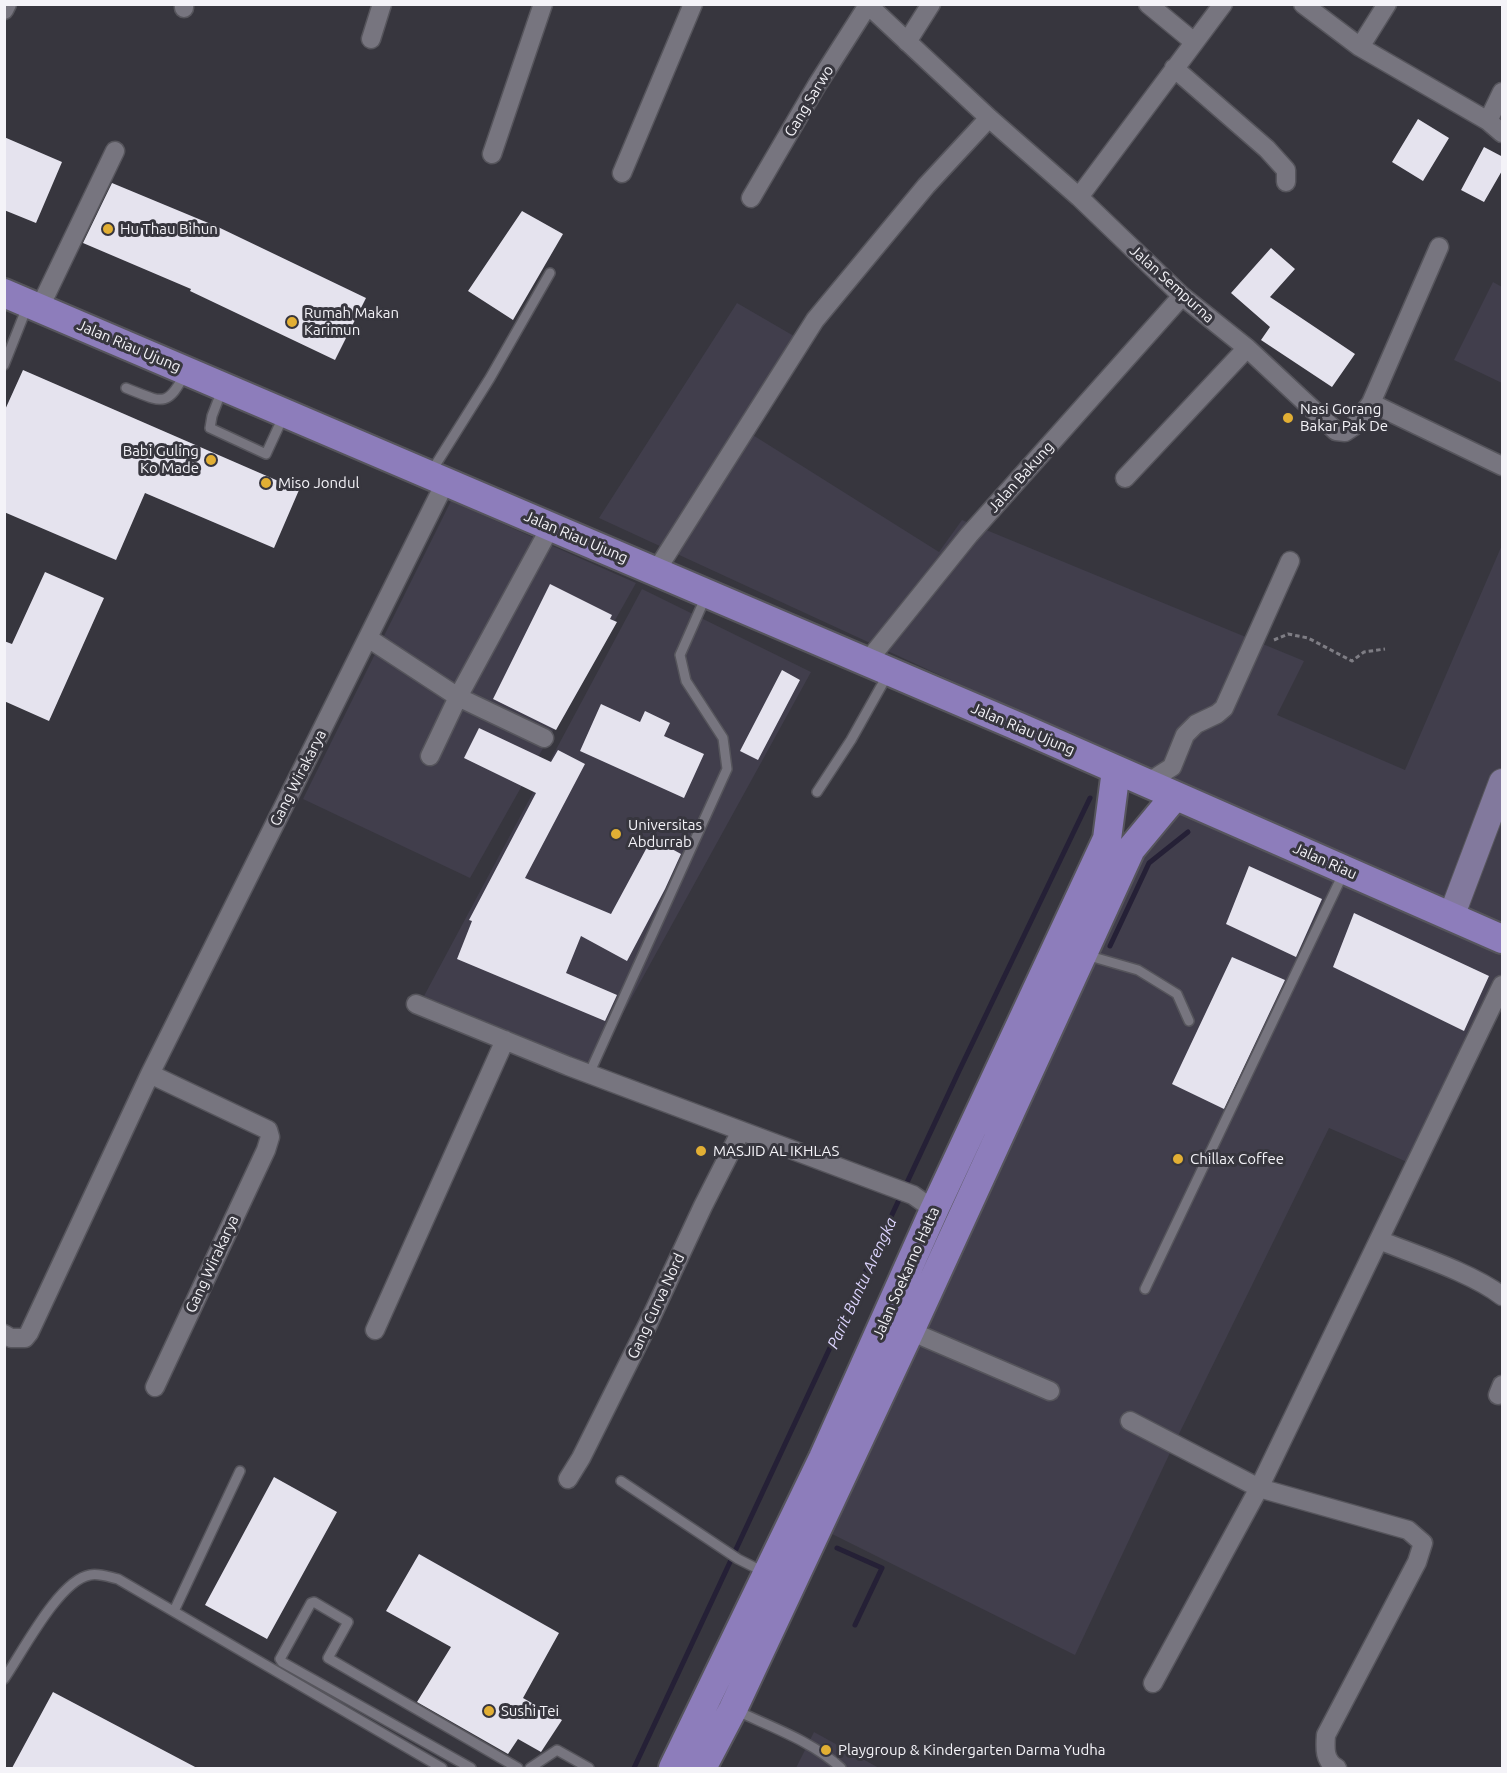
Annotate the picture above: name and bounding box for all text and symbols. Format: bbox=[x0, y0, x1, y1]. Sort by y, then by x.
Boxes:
street label: Gang Sarwo bbox=[781, 62, 837, 140]
place label: Hu Thau Bihun bbox=[120, 220, 218, 238]
marker: Hu Thau Bihun bbox=[101, 222, 115, 236]
street label: Jalan Sempurna bbox=[1126, 241, 1218, 327]
place label: Rumah Makan Karimun bbox=[304, 304, 399, 339]
marker: Rumah Makan Karimun bbox=[285, 315, 299, 329]
street label: Jalan Riau Ujung bbox=[74, 316, 184, 376]
place label: Nasi Gorang Bakar Pak De bbox=[1300, 400, 1388, 435]
marker: Nasi Gorang Bakar Pak De bbox=[1281, 411, 1295, 425]
street label: Jalan Bakung bbox=[984, 438, 1058, 516]
place label: Babi Guling Ko Made bbox=[123, 442, 199, 477]
marker: Babi Guling Ko Made bbox=[204, 453, 218, 467]
place label: Miso Jondul bbox=[278, 474, 359, 492]
marker: Miso Jondul bbox=[259, 476, 273, 490]
street label: Jalan Riau Ujung bbox=[521, 507, 631, 567]
street label: Jalan Riau Ujung bbox=[968, 699, 1078, 759]
street label: Gang Wirakarya bbox=[266, 727, 330, 829]
place label: Universitas Abdurrab bbox=[628, 816, 702, 851]
marker: Universitas Abdurrab bbox=[609, 827, 623, 841]
street label: Jalan Riau bbox=[1290, 839, 1360, 883]
place label: MASJID AL IKHLAS bbox=[713, 1142, 839, 1160]
marker: MASJID AL IKHLAS bbox=[694, 1144, 708, 1158]
place label: Chillax Coffee bbox=[1190, 1150, 1284, 1168]
marker: Chillax Coffee bbox=[1171, 1152, 1185, 1166]
street label: Jalan Soekarno Hatta bbox=[869, 1204, 943, 1342]
street label: Gang Wirakarya bbox=[182, 1212, 242, 1316]
water label: Parit Buntu Arengka bbox=[823, 1214, 901, 1352]
street label: Gang Curva Nord bbox=[624, 1250, 688, 1362]
place label: Sushi Tei bbox=[501, 1702, 559, 1720]
marker: Sushi Tei bbox=[482, 1704, 496, 1718]
place label: Playgroup & Kindergarten Darma Yudha bbox=[838, 1741, 1105, 1759]
marker: Playgroup & Kindergarten Darma Yudha bbox=[819, 1743, 833, 1757]

